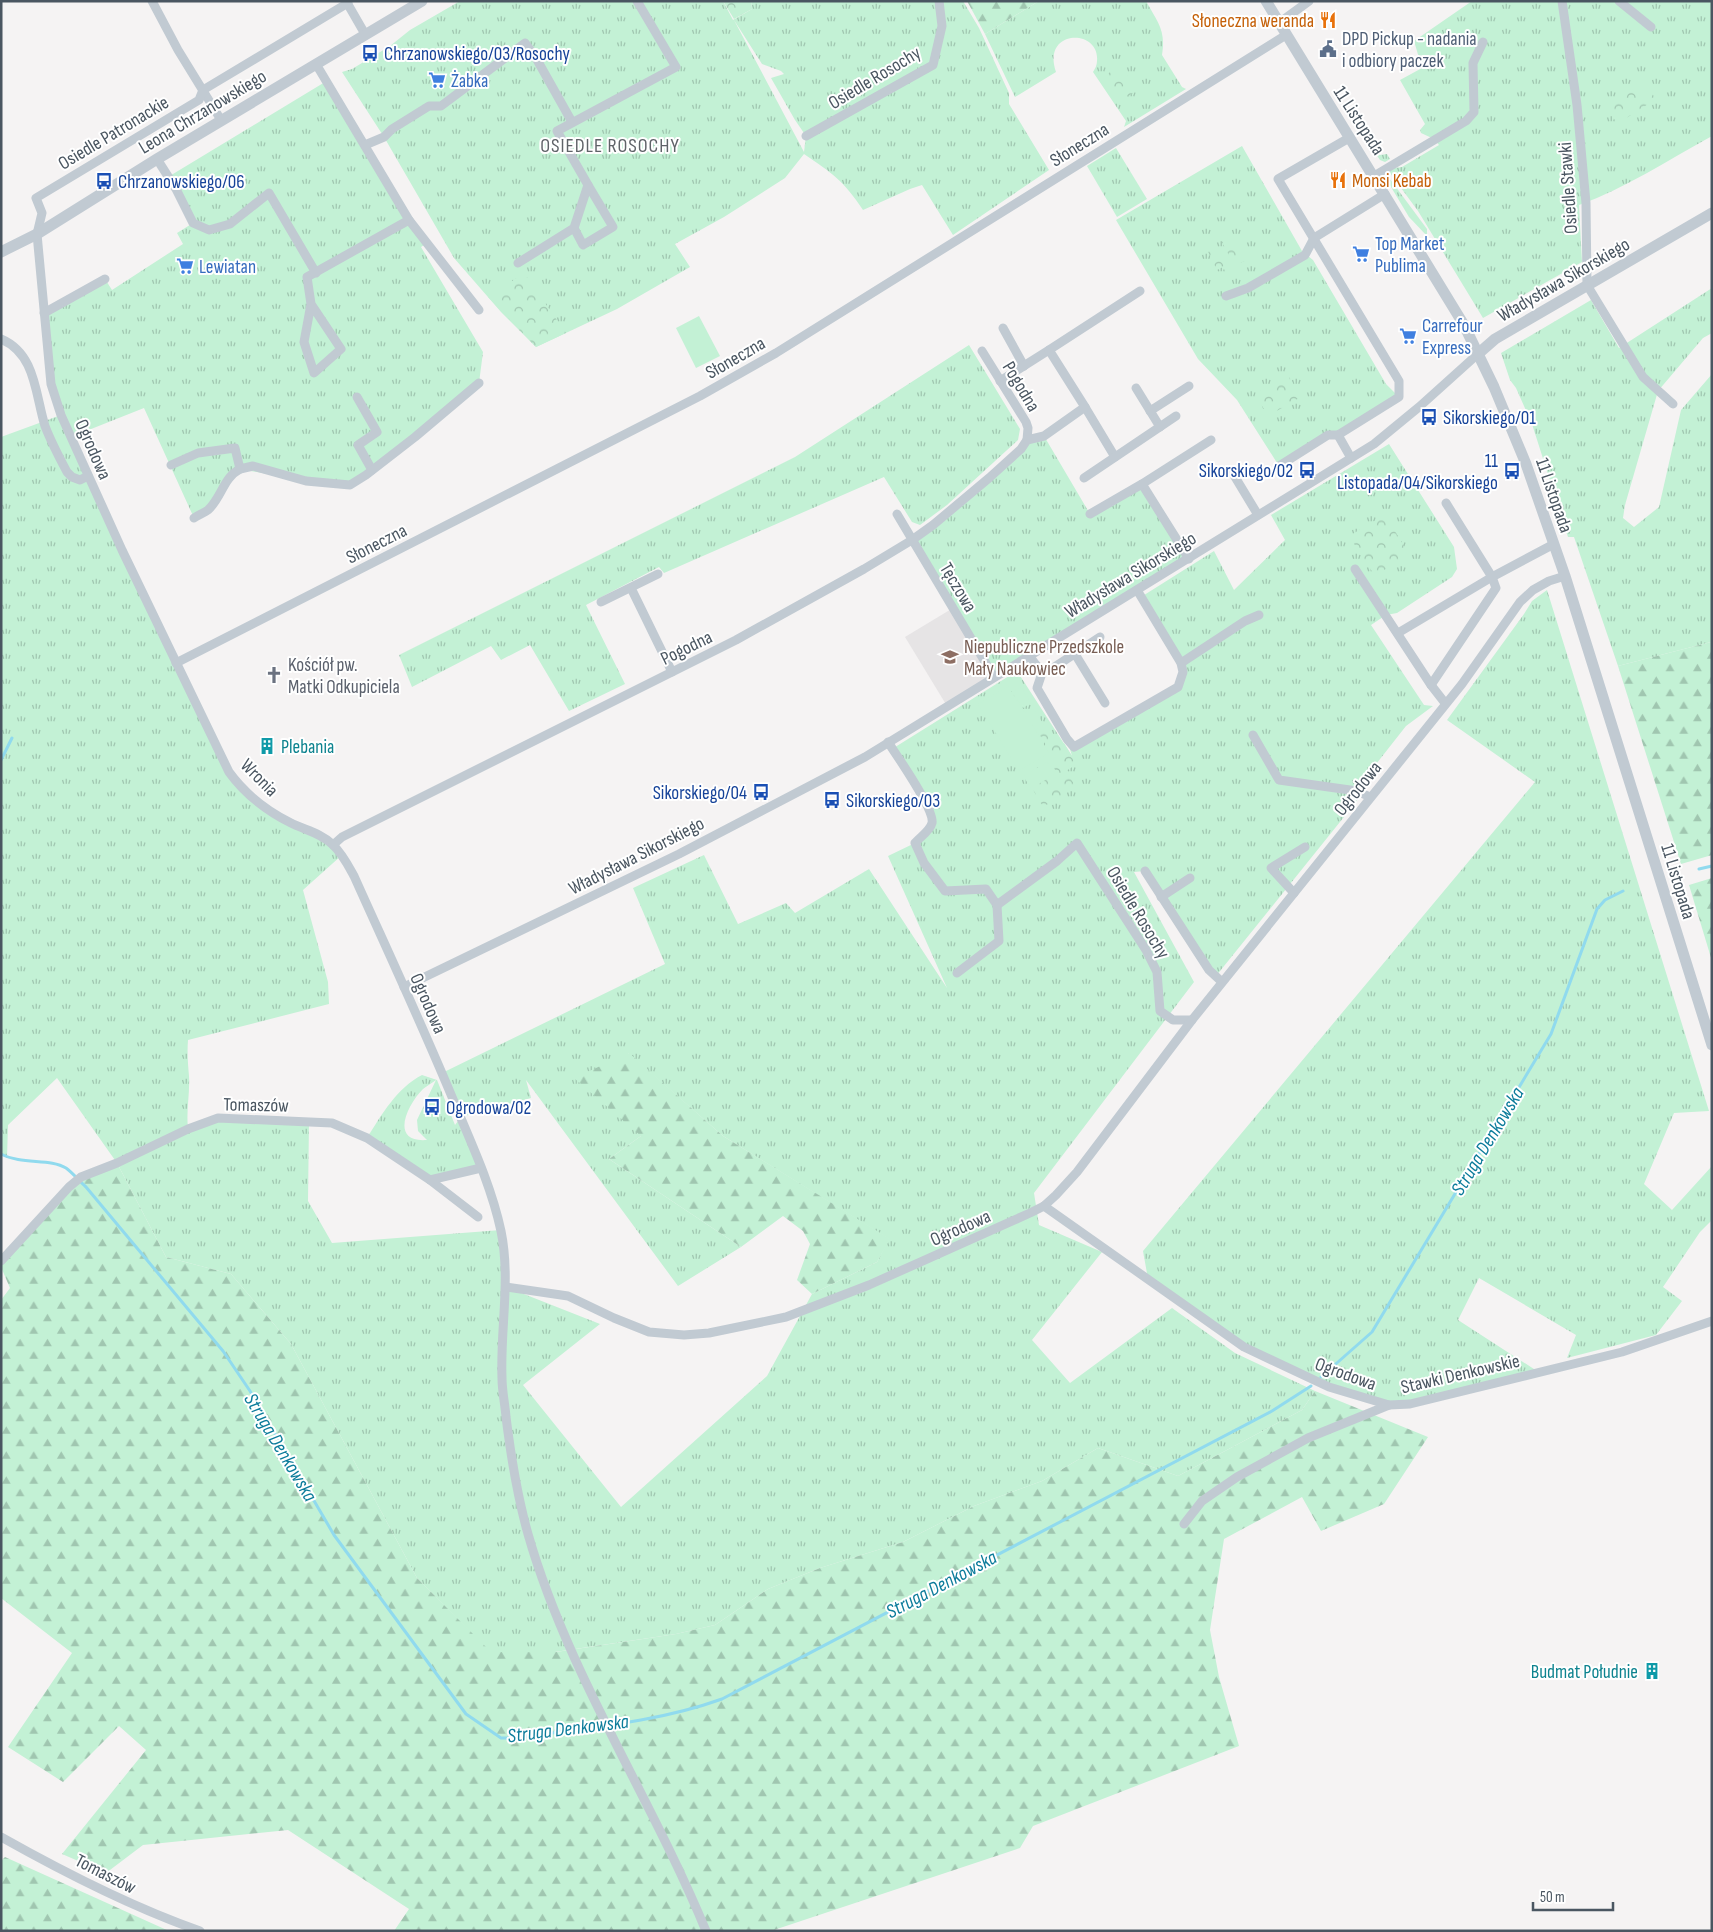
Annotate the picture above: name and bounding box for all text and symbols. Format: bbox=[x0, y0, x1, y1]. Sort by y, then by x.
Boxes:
place label: Słoneczna weranda bbox=[1192, 10, 1314, 33]
restaurant icon: Słoneczna weranda bbox=[1318, 10, 1338, 30]
place label: DPD Pickup - nadania i odbiory paczek bbox=[1342, 28, 1477, 73]
public building icon: DPD Pickup - nadania i odbiory paczek bbox=[1318, 39, 1338, 59]
street label: Osiedle Rosochy bbox=[824, 41, 926, 115]
bus stop icon: Chrzanowskiego/03/Rosochy bbox=[360, 43, 380, 63]
place label: Chrzanowskiego/03/Rosochy bbox=[384, 43, 571, 66]
street label: Leona Chrzanowskiego bbox=[135, 65, 271, 159]
supermarket icon: Żabka bbox=[427, 70, 447, 90]
place label: Żabka bbox=[451, 70, 488, 93]
street label: 11 Listopada bbox=[1328, 82, 1390, 160]
street label: Osiedle Patronackie bbox=[54, 91, 173, 175]
street label: Słoneczna bbox=[1046, 118, 1113, 172]
district label: OSIEDLE ROSOCHY bbox=[540, 134, 680, 158]
street label: Osiedle Stawki bbox=[1554, 141, 1583, 235]
restaurant icon: Monsi Kebab bbox=[1328, 170, 1348, 190]
place label: Monsi Kebab bbox=[1352, 170, 1432, 193]
bus stop icon: Chrzanowskiego/06 bbox=[94, 171, 114, 191]
place label: Chrzanowskiego/06 bbox=[118, 171, 245, 194]
place label: Top Market Publima bbox=[1375, 233, 1445, 278]
street label: Władysława Sikorskiego bbox=[1493, 233, 1634, 328]
supermarket icon: Top Market Publima bbox=[1351, 244, 1371, 264]
supermarket icon: Lewiatan bbox=[175, 256, 195, 276]
place label: Lewiatan bbox=[199, 256, 256, 279]
place label: Carrefour Express bbox=[1422, 315, 1483, 360]
supermarket icon: Carrefour Express bbox=[1398, 326, 1418, 346]
street label: Słoneczna bbox=[702, 332, 770, 385]
street label: Pogodna bbox=[997, 357, 1045, 416]
bus stop icon: Sikorskiego/01 bbox=[1419, 407, 1439, 427]
place label: Sikorskiego/01 bbox=[1443, 407, 1536, 430]
street label: Ogrodowa bbox=[69, 416, 116, 483]
place label: 11 Listopada/04/Sikorskiego bbox=[1337, 450, 1498, 495]
street label: 11 Listopada bbox=[1530, 455, 1577, 536]
place label: Sikorskiego/02 bbox=[1199, 460, 1293, 483]
bus stop icon: Sikorskiego/02 bbox=[1297, 460, 1317, 480]
bus stop icon: 11 Listopada/04/Sikorskiego bbox=[1502, 461, 1522, 481]
street label: Słoneczna bbox=[342, 519, 411, 569]
street label: Władysława Sikorskiego bbox=[1061, 527, 1201, 624]
street label: Tęczowa bbox=[934, 559, 981, 617]
street label: Pogodna bbox=[657, 626, 716, 671]
place label: Niepubliczne Przedszkole Mały Naukowiec bbox=[964, 636, 1124, 681]
school or university icon: Niepubliczne Przedszkole Mały Naukowiec bbox=[940, 647, 960, 667]
place label: Kościół pw. Matki Odkupiciela bbox=[288, 654, 400, 699]
church icon: Kościół pw. Matki Odkupiciela bbox=[264, 665, 284, 685]
building icon: Plebania bbox=[257, 736, 277, 756]
place label: Plebania bbox=[281, 736, 334, 759]
street label: Wronia bbox=[235, 754, 283, 802]
street label: Ogrodowa bbox=[1329, 757, 1387, 821]
place label: Sikorskiego/04 bbox=[653, 782, 747, 805]
bus stop icon: Sikorskiego/04 bbox=[751, 782, 771, 802]
bus stop icon: Sikorskiego/03 bbox=[822, 790, 842, 810]
place label: Sikorskiego/03 bbox=[846, 790, 940, 813]
street label: Władysława Sikorskiego bbox=[565, 812, 708, 900]
street label: 11 Listopada bbox=[1655, 841, 1700, 922]
street label: Osiedle Rosochy bbox=[1101, 862, 1175, 964]
street label: Ogrodowa bbox=[404, 970, 451, 1037]
water label: Struga Denkowska bbox=[1446, 1083, 1530, 1200]
street label: Tomaszów bbox=[223, 1093, 289, 1118]
bus stop icon: Ogrodowa/02 bbox=[422, 1097, 442, 1117]
place label: Ogrodowa/02 bbox=[446, 1097, 531, 1120]
street label: Ogrodowa bbox=[927, 1205, 994, 1252]
street label: Stawki Denkowskie bbox=[1399, 1350, 1522, 1399]
street label: Ogrodowa bbox=[1312, 1353, 1379, 1396]
water label: Struga Denkowska bbox=[238, 1389, 322, 1506]
water label: Struga Denkowska bbox=[882, 1546, 1001, 1624]
place label: Budmat Południe bbox=[1531, 1661, 1638, 1684]
building icon: Budmat Południe bbox=[1642, 1661, 1662, 1681]
water label: Struga Denkowska bbox=[506, 1710, 630, 1748]
street label: Tomaszów bbox=[71, 1849, 140, 1900]
scale bar bbox=[1533, 1880, 1613, 1912]
text: 50 m bbox=[1540, 1888, 1565, 1907]

